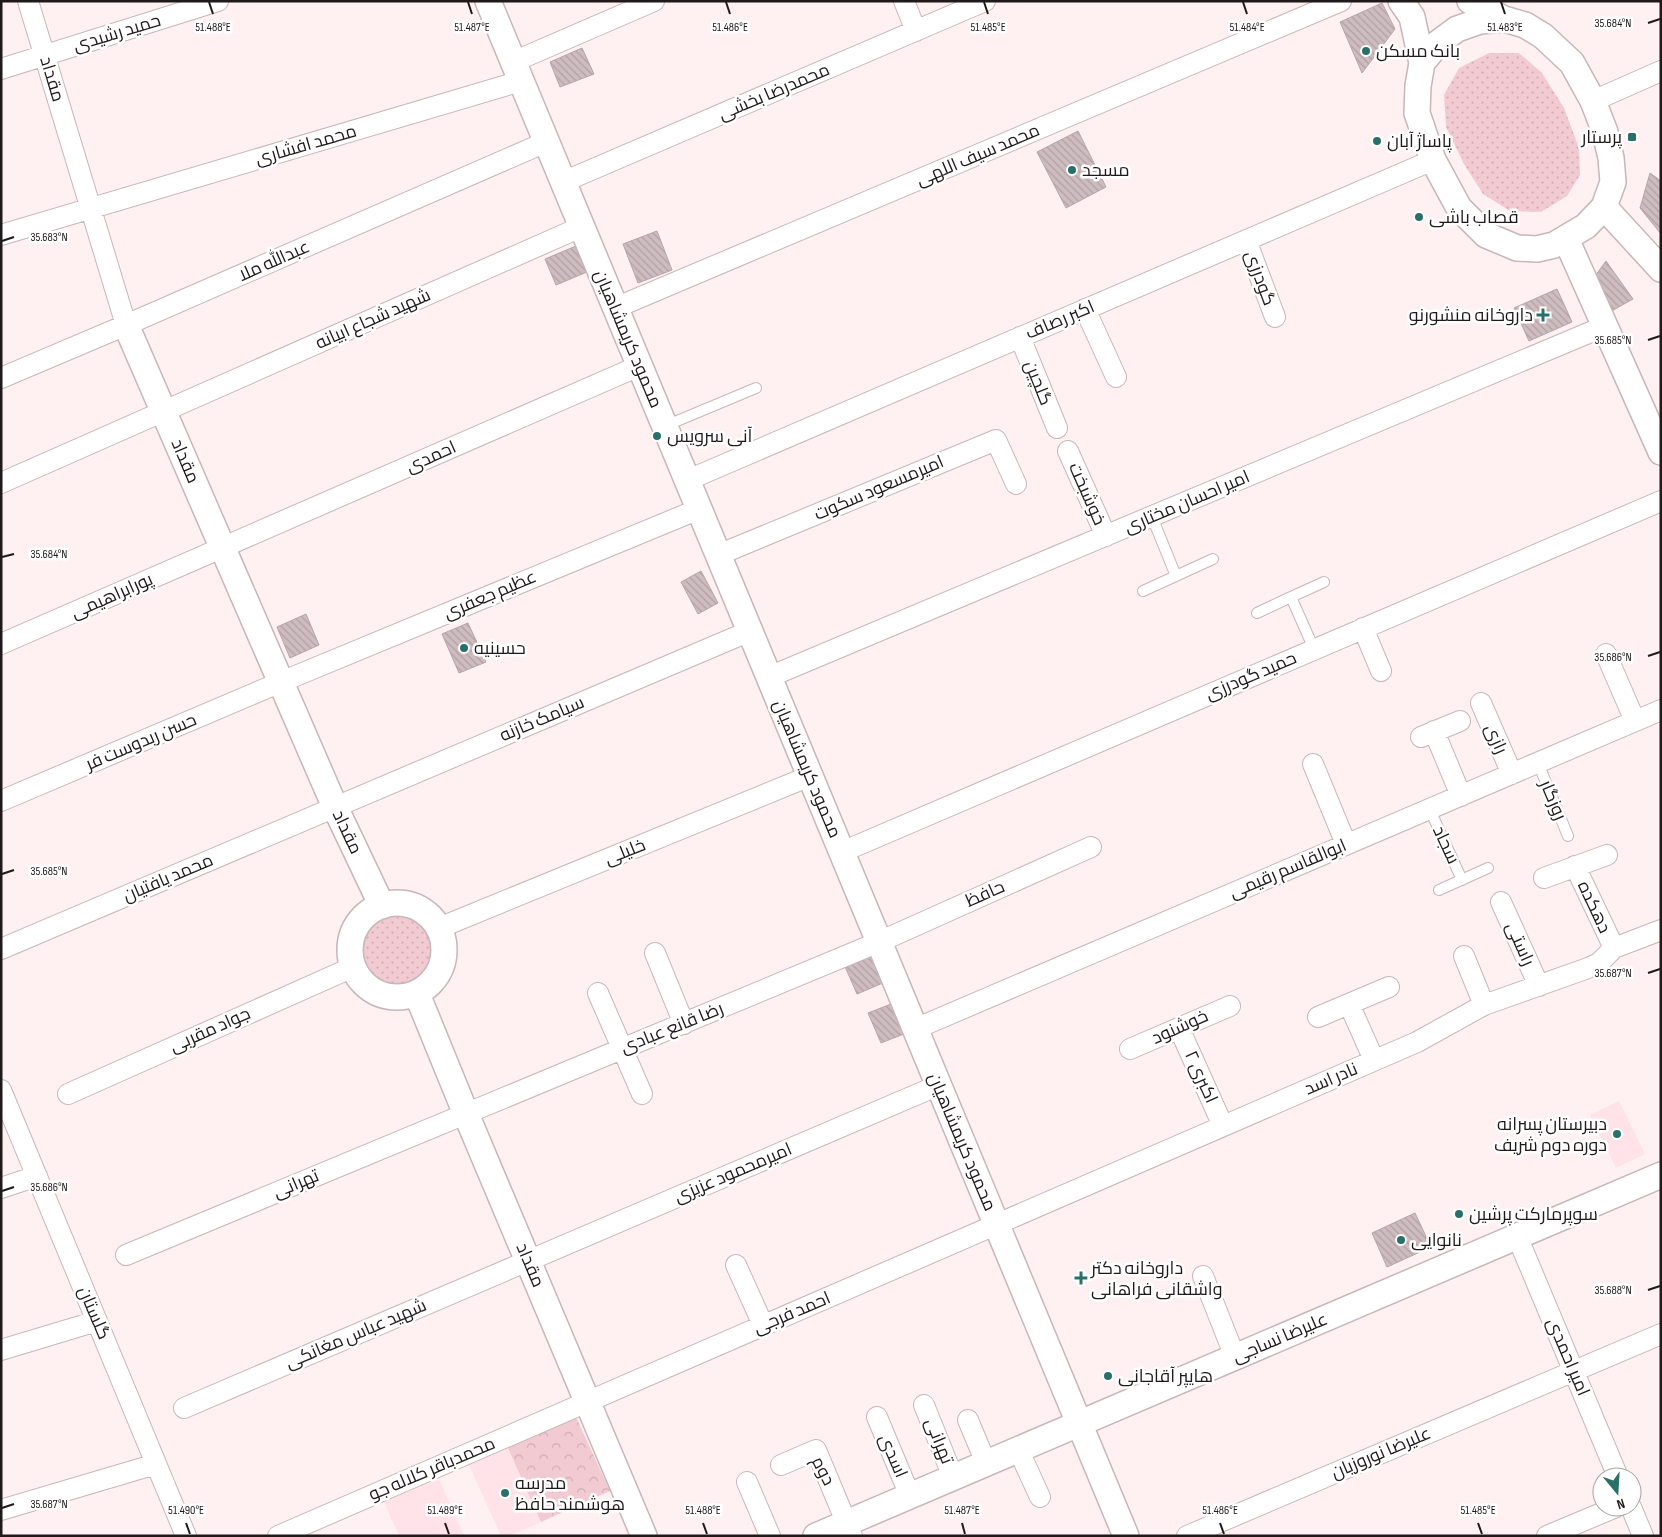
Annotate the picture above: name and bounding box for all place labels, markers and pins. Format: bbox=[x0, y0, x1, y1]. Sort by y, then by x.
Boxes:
place label: بانک مسکن bbox=[1376, 41, 1460, 62]
marker: بانک مسکن bbox=[1360, 45, 1372, 57]
place label: پرستار bbox=[1581, 127, 1622, 149]
place label: پاساژ آبان bbox=[1387, 131, 1452, 153]
marker: پرستار bbox=[1626, 131, 1638, 143]
marker: پاساژ آبان bbox=[1371, 135, 1383, 147]
place label: مسجد bbox=[1082, 160, 1130, 181]
marker: مسجد bbox=[1066, 164, 1078, 176]
place label: قصاب باشی bbox=[1429, 207, 1519, 228]
marker: قصاب باشی bbox=[1413, 211, 1425, 223]
place label: داروخانه منشورنو bbox=[1409, 305, 1533, 326]
marker: داروخانه منشورنو bbox=[1537, 309, 1549, 321]
place label: آنی سرویس bbox=[667, 426, 753, 447]
marker: آنی سرویس bbox=[651, 430, 663, 442]
place label: حسینیه bbox=[474, 638, 526, 659]
marker: حسینیه bbox=[458, 642, 470, 654]
place label: دبیرستان پسرانه دوره دوم شریف bbox=[1494, 1114, 1607, 1157]
marker: دبیرستان پسرانه دوره دوم شریف bbox=[1611, 1128, 1623, 1140]
place label: سوپرمارکت پرشین bbox=[1469, 1204, 1598, 1226]
marker: سوپرمارکت پرشین bbox=[1453, 1208, 1465, 1220]
place label: نانوایی bbox=[1411, 1230, 1462, 1251]
marker: نانوایی bbox=[1395, 1234, 1407, 1246]
place label: داروخانه دکتر واشقانی فراهانی bbox=[1090, 1258, 1222, 1300]
marker: داروخانه دکتر واشقانی فراهانی bbox=[1075, 1272, 1087, 1284]
place label: هایپر آقاجانی bbox=[1118, 1366, 1213, 1388]
marker: هایپر آقاجانی bbox=[1102, 1370, 1114, 1382]
place label: مدرسه هوشمند حافظ bbox=[515, 1473, 625, 1515]
marker: مدرسه هوشمند حافظ bbox=[499, 1487, 511, 1499]

